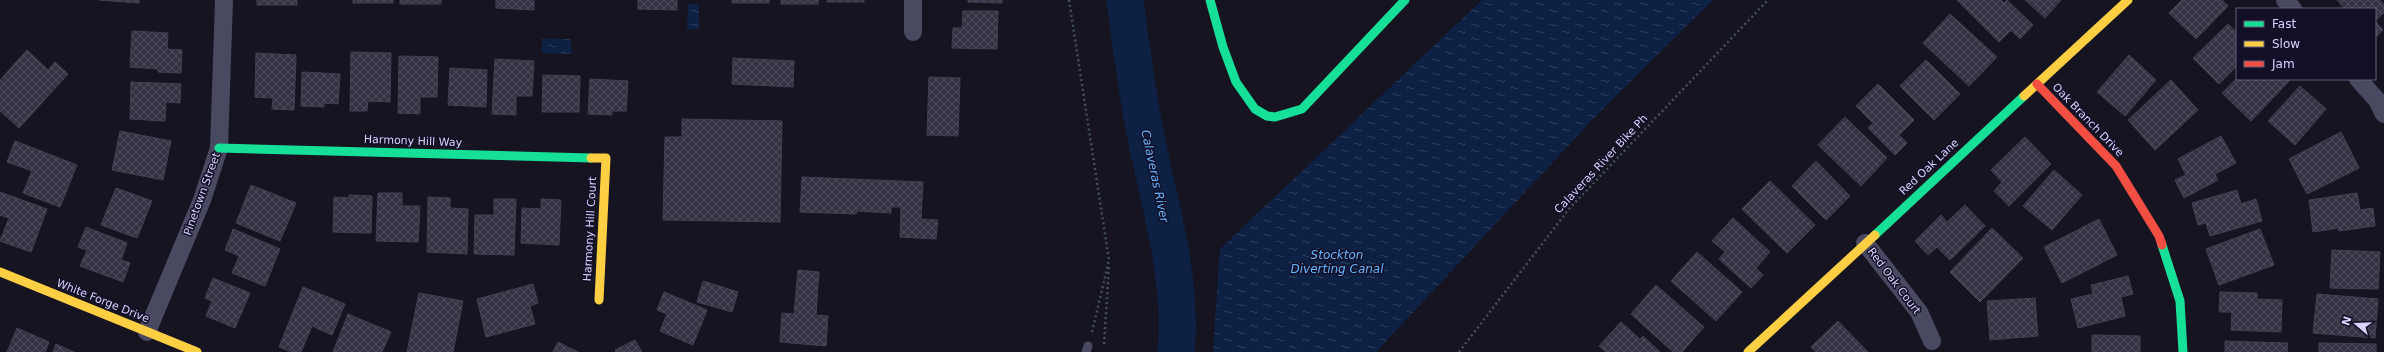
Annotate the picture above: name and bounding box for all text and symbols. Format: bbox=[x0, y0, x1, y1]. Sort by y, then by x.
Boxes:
legend bbox=[2236, 8, 2376, 80]
text: Fast bbox=[2272, 17, 2296, 31]
text: Slow bbox=[2272, 37, 2300, 51]
text: Jam bbox=[2271, 57, 2295, 71]
street label: Oak Branch Drive bbox=[2050, 81, 2126, 160]
street label: Calaveras River Bike Ph bbox=[1552, 112, 1650, 216]
water label: Calaveras River bbox=[1138, 128, 1172, 225]
street label: Harmony Hill Way bbox=[364, 133, 463, 149]
street label: Red Oak Lane bbox=[1897, 136, 1961, 198]
street label: Pinetown Street bbox=[181, 150, 223, 237]
street label: Harmony Hill Court bbox=[581, 176, 599, 282]
street label: Red Oak Court bbox=[1865, 245, 1924, 317]
water label: Stockton Diverting Canal bbox=[1290, 248, 1384, 276]
street label: White Forge Drive bbox=[55, 276, 152, 326]
north arrow bbox=[2336, 304, 2376, 344]
text: N bbox=[2339, 314, 2355, 327]

